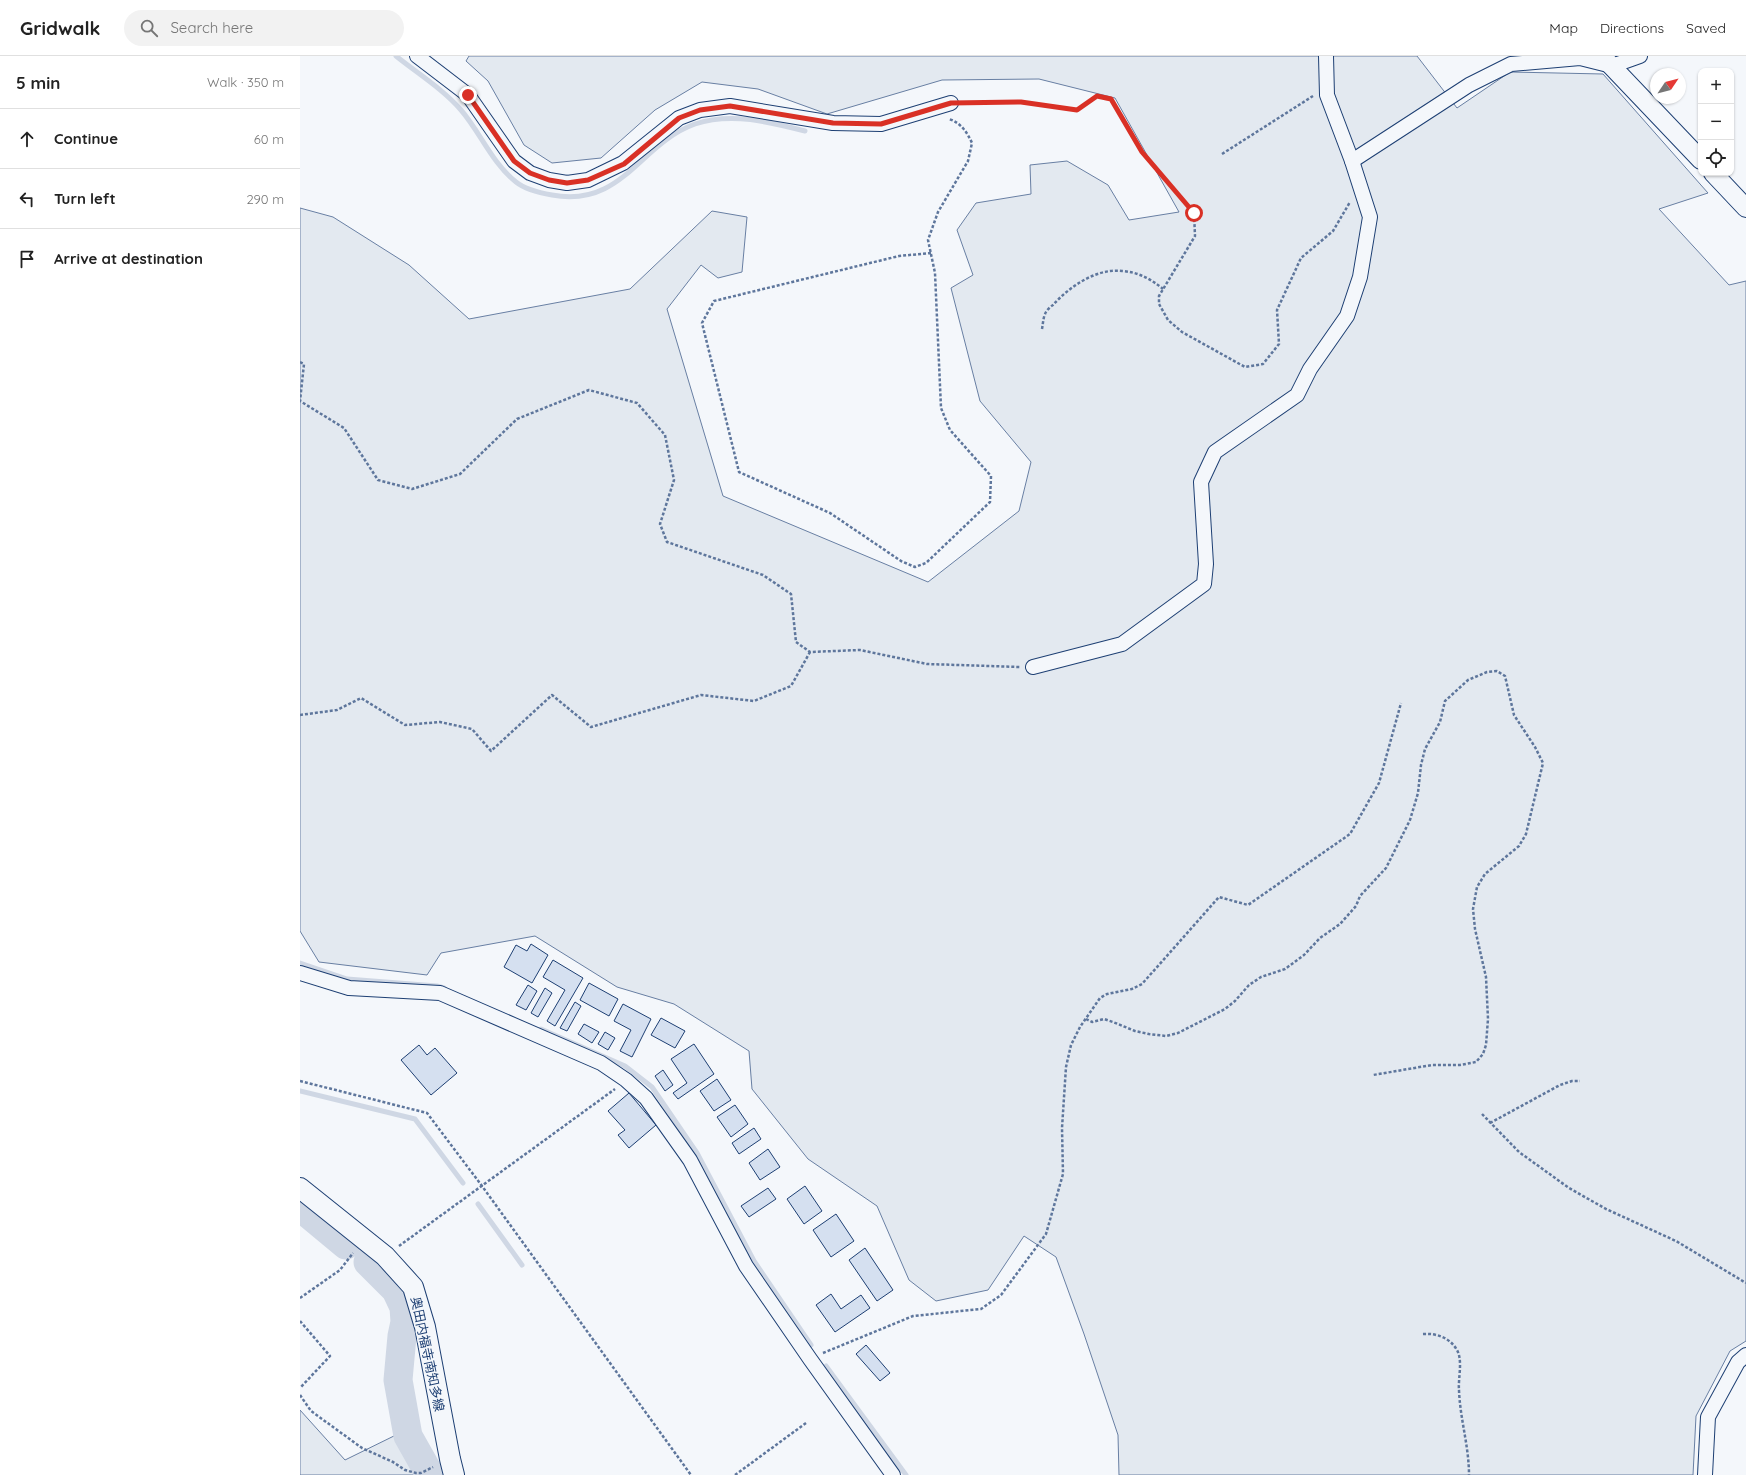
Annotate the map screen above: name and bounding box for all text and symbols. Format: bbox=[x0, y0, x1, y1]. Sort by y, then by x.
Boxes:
search box bbox=[124, 10, 404, 46]
text: Gridwalk bbox=[20, 16, 100, 40]
icon: search bbox=[138, 17, 160, 39]
text: Search here bbox=[170, 18, 253, 37]
text: Map bbox=[1549, 19, 1578, 37]
text: Directions bbox=[1600, 19, 1664, 37]
text: Saved bbox=[1686, 19, 1726, 37]
north arrow bbox=[1650, 68, 1686, 104]
map controls bbox=[1698, 68, 1734, 176]
button: + bbox=[1698, 68, 1734, 104]
text: 5 min bbox=[16, 72, 60, 93]
text: Walk · 350 m bbox=[207, 74, 284, 90]
route end bbox=[459, 86, 477, 104]
button: − bbox=[1698, 104, 1734, 140]
icon: ahead bbox=[16, 128, 38, 150]
text: Continue bbox=[54, 129, 118, 148]
text: 60 m bbox=[254, 131, 284, 147]
button: locate bbox=[1698, 140, 1734, 176]
icon: left bbox=[16, 188, 38, 210]
text: Turn left bbox=[54, 189, 116, 208]
text: 290 m bbox=[246, 191, 284, 207]
route start bbox=[1185, 204, 1203, 222]
icon: arrive bbox=[16, 248, 38, 270]
text: Arrive at destination bbox=[54, 249, 203, 268]
street label: 奥田内福寺南知多線 bbox=[408, 1295, 448, 1413]

